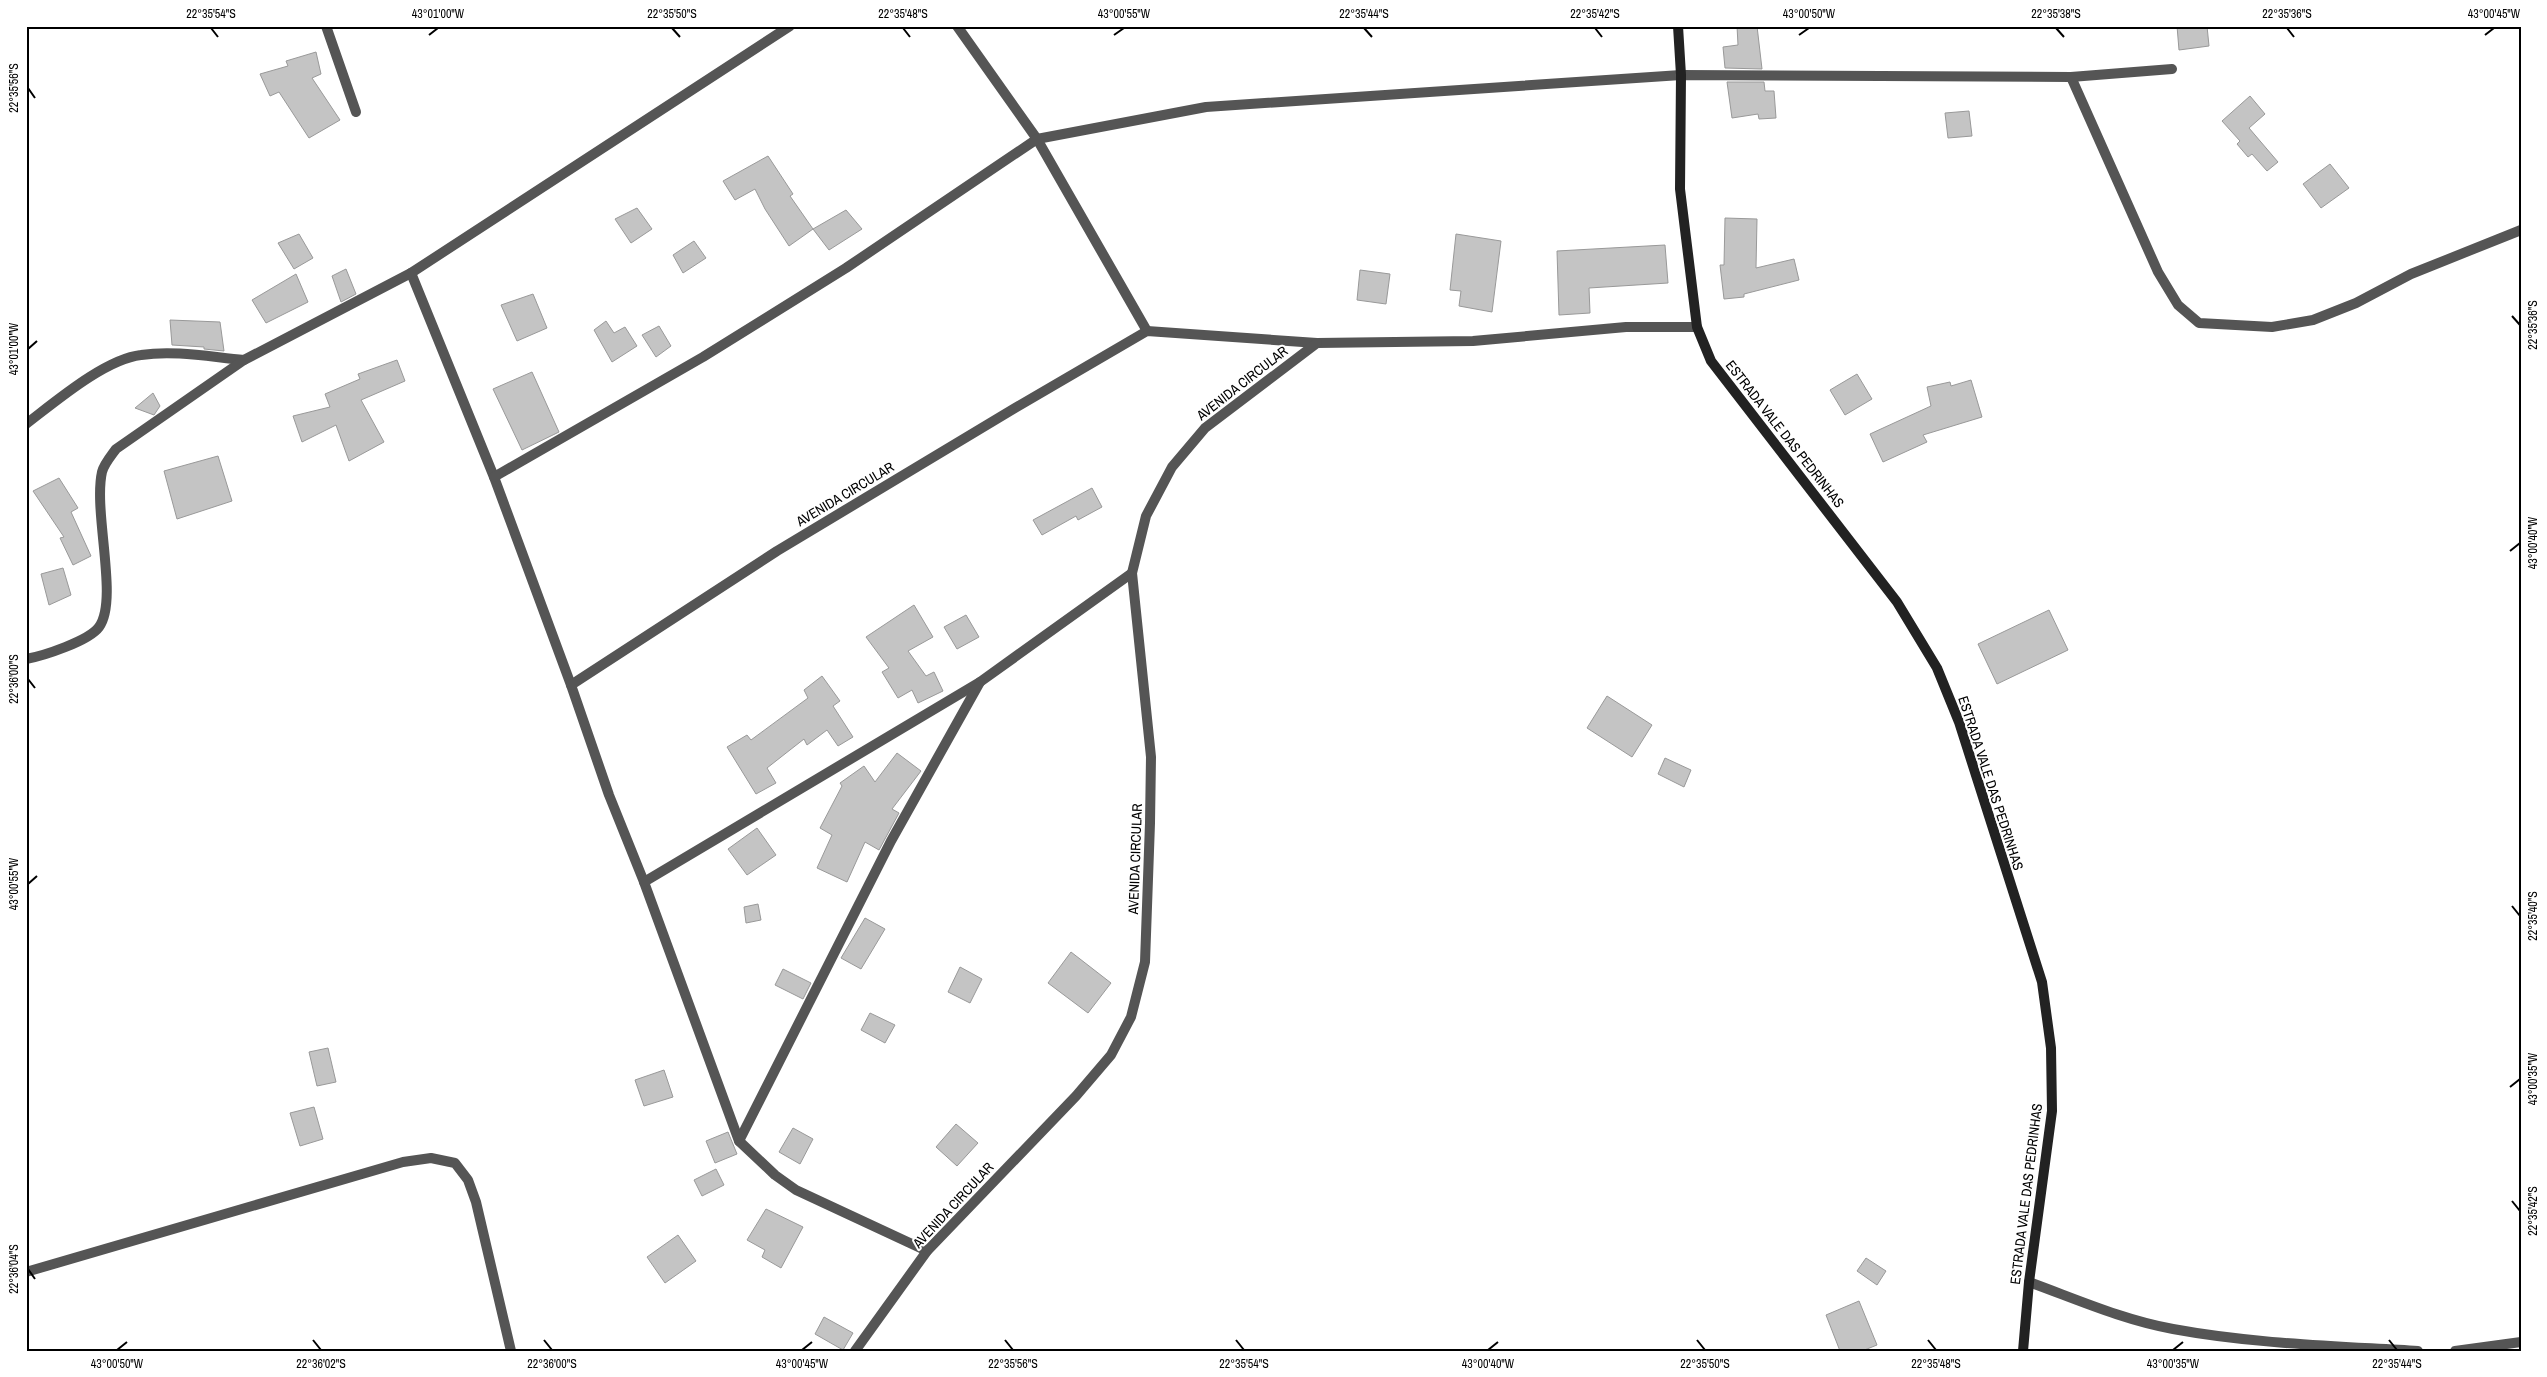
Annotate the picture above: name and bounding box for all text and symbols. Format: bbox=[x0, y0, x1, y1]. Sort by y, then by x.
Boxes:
text: 22°35'54"S bbox=[186, 6, 236, 22]
text: 43°01'00"W bbox=[412, 6, 465, 22]
text: 22°35'50"S bbox=[647, 6, 697, 22]
text: 22°35'48"S bbox=[878, 6, 928, 22]
text: 43°00'55"W bbox=[1098, 6, 1151, 22]
text: 22°35'44"S bbox=[1339, 6, 1389, 22]
text: 22°35'42"S bbox=[1570, 6, 1620, 22]
text: 43°00'50"W bbox=[1783, 6, 1836, 22]
text: 22°35'38"S bbox=[2031, 6, 2081, 22]
text: 22°35'36"S bbox=[2262, 6, 2312, 22]
text: 43°00'45"W bbox=[2468, 6, 2521, 22]
text: 22°35'56"S bbox=[6, 63, 22, 113]
text: 22°35'36"S bbox=[2525, 300, 2541, 350]
text: 43°01'00"W bbox=[6, 322, 22, 375]
street label: AVENIDA CIRCULAR bbox=[1192, 342, 1291, 425]
street label: ESTRADA VALE DAS PEDRINHAS bbox=[1722, 357, 1848, 512]
street label: AVENIDA CIRCULAR bbox=[792, 458, 897, 531]
text: 43°00'40"W bbox=[2525, 516, 2541, 569]
text: 22°36'00"S bbox=[6, 654, 22, 704]
street label: ESTRADA VALE DAS PEDRINHAS bbox=[1954, 694, 2028, 873]
street label: AVENIDA CIRCULAR bbox=[1124, 803, 1146, 916]
text: 43°00'55"W bbox=[6, 857, 22, 910]
text: 22°35'40"S bbox=[2525, 891, 2541, 941]
text: 43°00'35"W bbox=[2525, 1052, 2541, 1105]
street label: ESTRADA VALE DAS PEDRINHAS bbox=[2006, 1102, 2046, 1286]
street label: AVENIDA CIRCULAR bbox=[908, 1158, 997, 1252]
text: 22°35'42"S bbox=[2525, 1186, 2541, 1236]
text: 22°36'04"S bbox=[6, 1244, 22, 1294]
text: 43°00'50"W bbox=[91, 1356, 144, 1372]
text: 22°36'02"S bbox=[296, 1356, 346, 1372]
text: 22°36'00"S bbox=[527, 1356, 577, 1372]
text: 43°00'45"W bbox=[776, 1356, 829, 1372]
text: 22°35'56"S bbox=[988, 1356, 1038, 1372]
text: 22°35'54"S bbox=[1219, 1356, 1269, 1372]
text: 43°00'40"W bbox=[1462, 1356, 1515, 1372]
text: 22°35'50"S bbox=[1680, 1356, 1730, 1372]
text: 22°35'48"S bbox=[1911, 1356, 1961, 1372]
text: 43°00'35"W bbox=[2147, 1356, 2200, 1372]
text: 22°35'44"S bbox=[2372, 1356, 2422, 1372]

